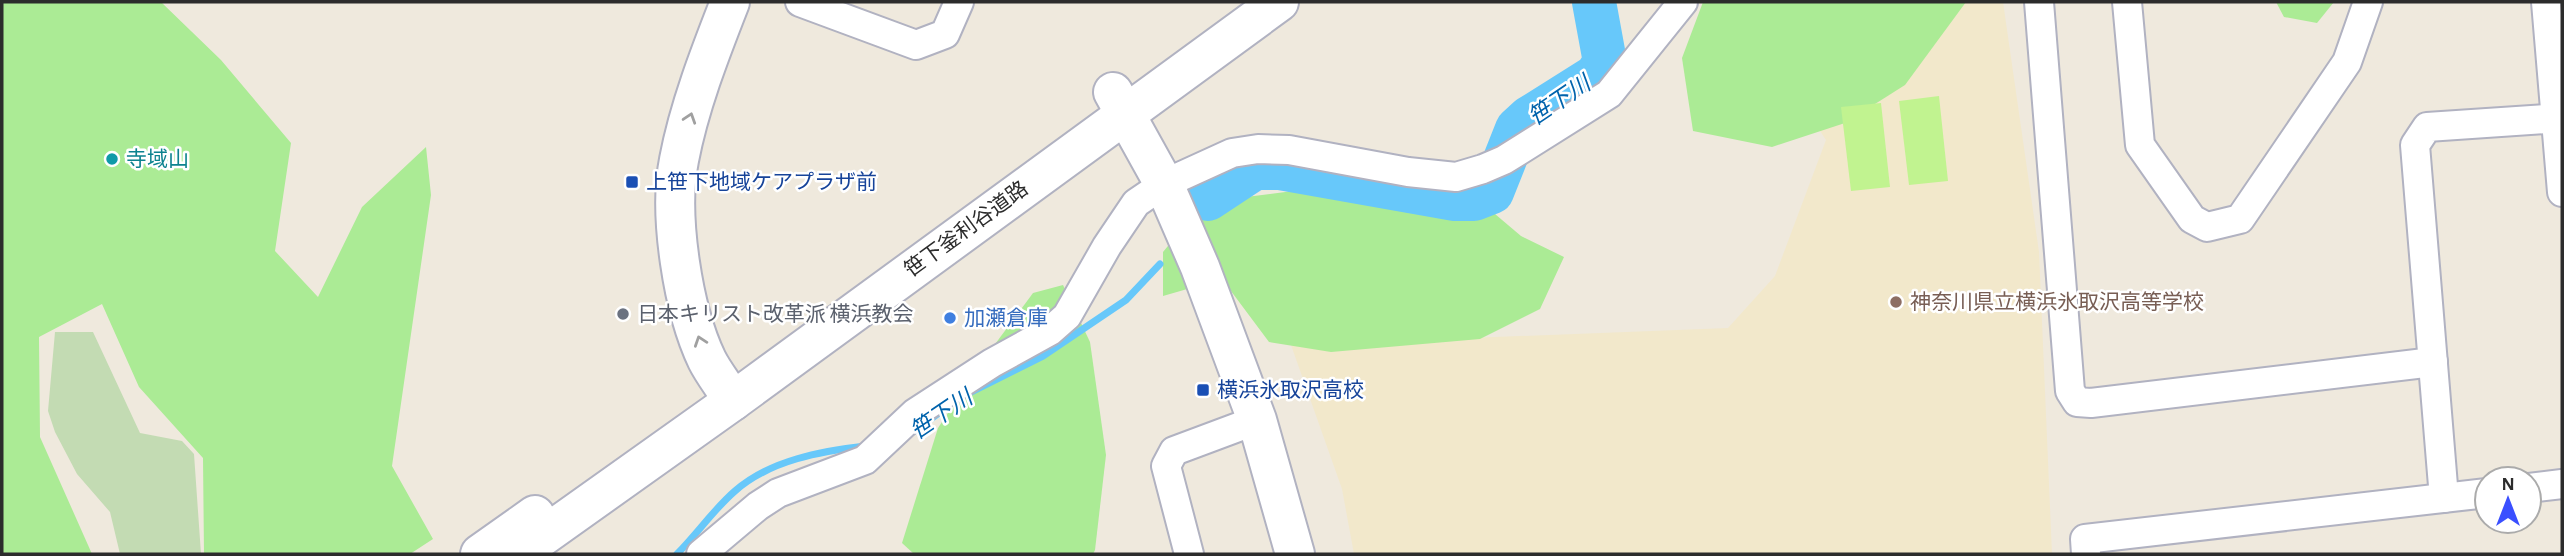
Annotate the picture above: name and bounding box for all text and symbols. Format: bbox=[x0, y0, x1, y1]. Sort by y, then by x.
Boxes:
water label: 笹下川 bbox=[1524, 69, 1597, 130]
one-way arrow bbox=[681, 113, 696, 125]
place label: 寺域山 bbox=[126, 148, 189, 170]
marker: 寺域山 bbox=[104, 151, 120, 167]
place label: 上笹下地域ケアプラザ前 bbox=[646, 171, 877, 193]
marker: 上笹下地域ケアプラザ前 bbox=[624, 174, 640, 190]
street label: 笹下釜利谷道路 bbox=[900, 177, 1032, 281]
place label: 神奈川県立横浜氷取沢高等学校 bbox=[1910, 291, 2204, 313]
marker: 神奈川県立横浜氷取沢高等学校 bbox=[1888, 294, 1904, 310]
place label: 日本キリスト改革派 横浜教会 bbox=[637, 303, 913, 325]
marker: 日本キリスト改革派 横浜教会 bbox=[615, 306, 631, 322]
place label: 加瀬倉庫 bbox=[964, 307, 1048, 329]
marker: 加瀬倉庫 bbox=[942, 310, 958, 326]
one-way arrow bbox=[694, 336, 708, 348]
place label: 横浜氷取沢高校 bbox=[1217, 379, 1364, 401]
marker: 横浜氷取沢高校 bbox=[1195, 382, 1211, 398]
water label: 笹下川 bbox=[906, 383, 979, 444]
north arrow bbox=[2473, 465, 2543, 535]
text: N bbox=[2501, 475, 2515, 494]

